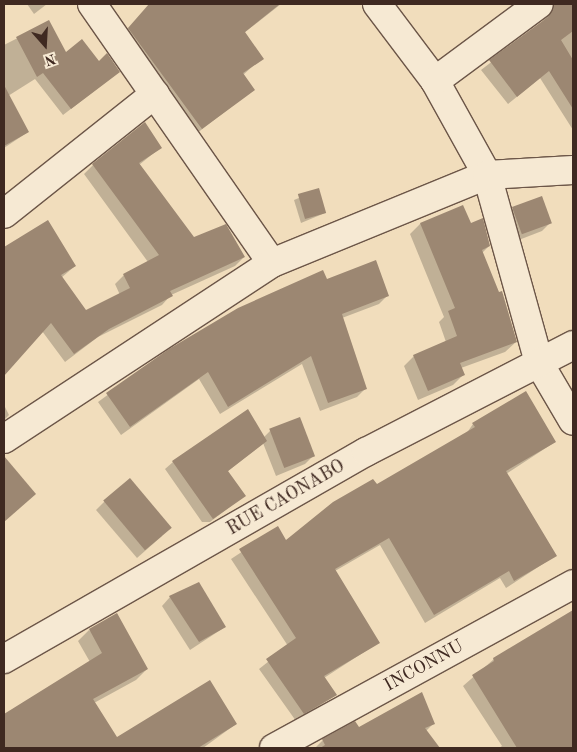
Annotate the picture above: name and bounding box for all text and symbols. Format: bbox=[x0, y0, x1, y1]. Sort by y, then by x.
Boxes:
north arrow bbox=[20, 20, 70, 70]
text: N bbox=[43, 51, 57, 68]
street label: RUE CAONABO bbox=[223, 456, 349, 540]
street label: INCONNU bbox=[381, 635, 467, 697]

